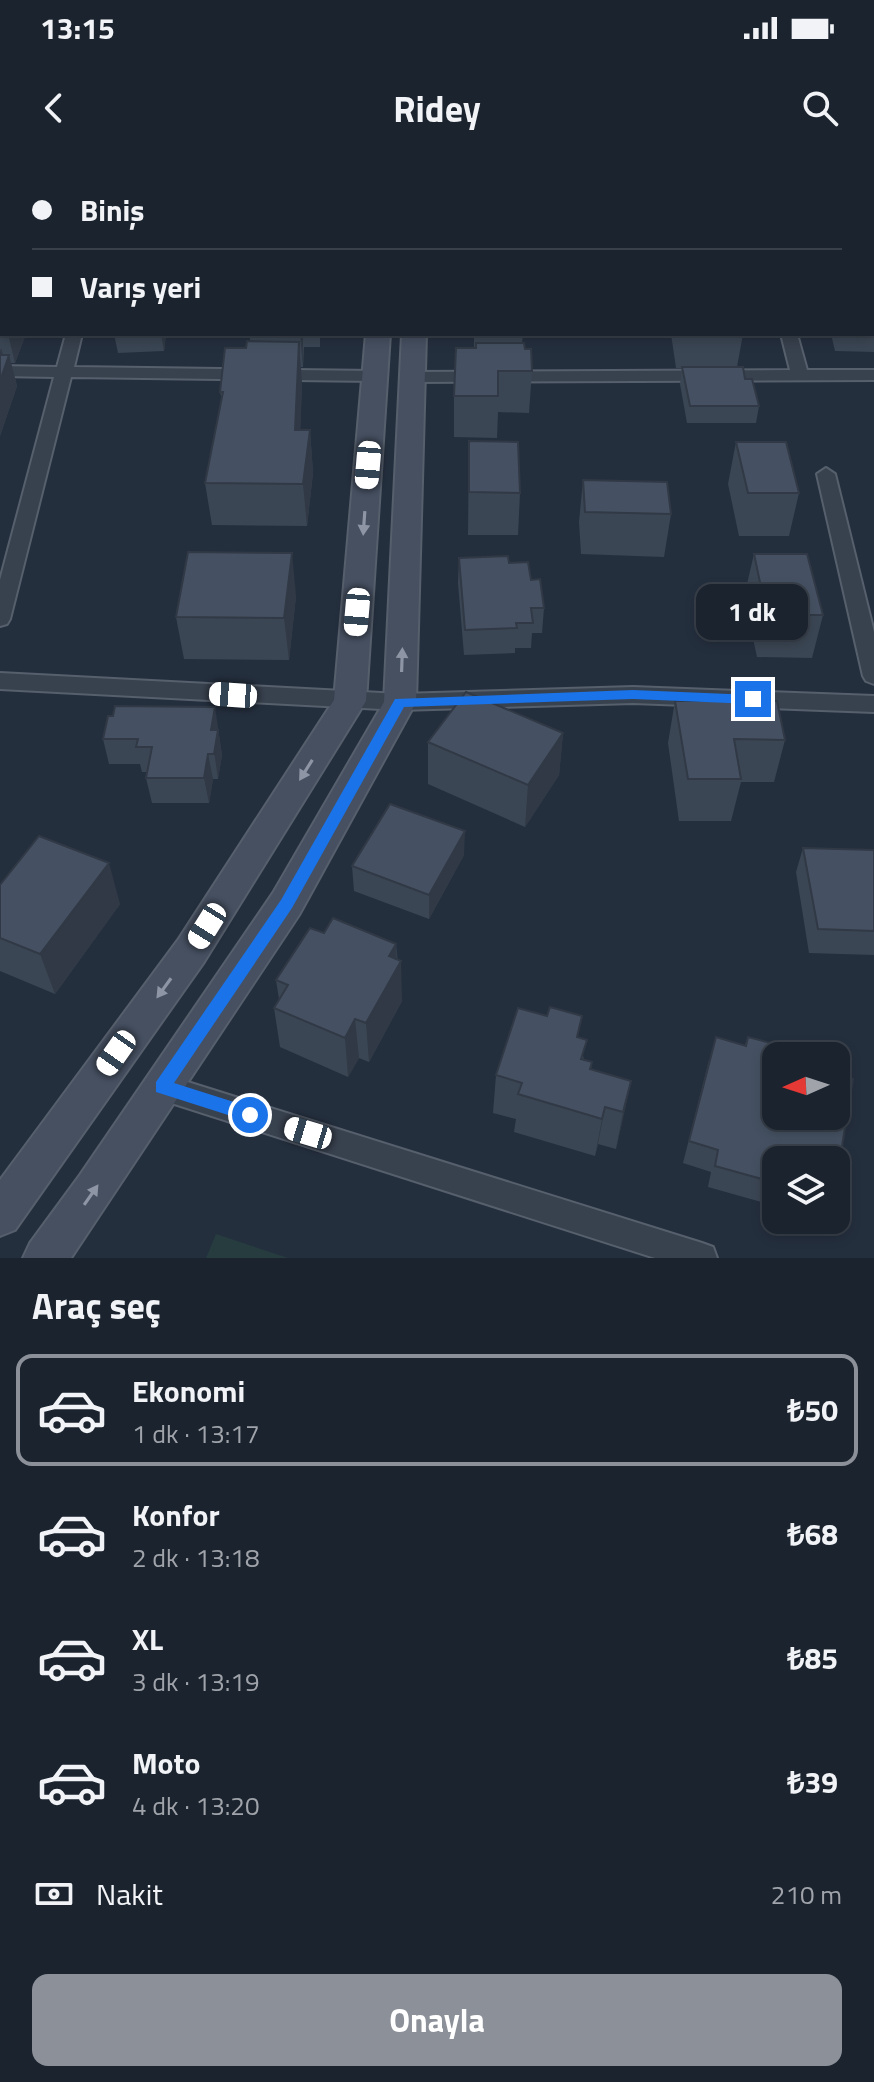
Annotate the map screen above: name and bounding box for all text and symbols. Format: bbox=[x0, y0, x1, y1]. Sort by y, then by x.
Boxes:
text: 13:15 bbox=[40, 5, 115, 51]
text: Ridey bbox=[393, 81, 481, 136]
icon: back bbox=[32, 86, 76, 130]
icon: search bbox=[798, 86, 842, 130]
text: Biniş bbox=[80, 187, 145, 233]
text: Varış yeri bbox=[80, 264, 201, 310]
car bbox=[354, 440, 382, 490]
one-way arrow bbox=[357, 511, 370, 536]
callout: 1 dk bbox=[697, 583, 809, 639]
car bbox=[343, 587, 371, 637]
text: 1 dk bbox=[728, 592, 776, 631]
one-way arrow bbox=[395, 647, 408, 672]
car bbox=[208, 681, 258, 709]
route end bbox=[735, 681, 771, 717]
one-way arrow bbox=[299, 759, 313, 781]
car bbox=[184, 899, 230, 953]
one-way arrow bbox=[156, 977, 172, 999]
car bbox=[92, 1026, 140, 1080]
north arrow bbox=[762, 1042, 850, 1130]
map controls bbox=[762, 1042, 850, 1234]
route start bbox=[232, 1097, 268, 1133]
car bbox=[282, 1115, 334, 1151]
button: layers bbox=[762, 1146, 850, 1234]
one-way arrow bbox=[83, 1184, 98, 1205]
text: Araç seç bbox=[32, 1278, 161, 1333]
text: Ekonomi bbox=[132, 1368, 245, 1414]
icon: car bbox=[36, 1374, 108, 1446]
text: ₺50 bbox=[787, 1387, 838, 1433]
text: 1 dk · 13:17 bbox=[132, 1414, 259, 1453]
text: Konfor bbox=[132, 1492, 220, 1538]
icon: car bbox=[36, 1498, 108, 1570]
text: ₺68 bbox=[787, 1511, 838, 1557]
text: 2 dk · 13:18 bbox=[132, 1538, 259, 1577]
text: XL bbox=[132, 1616, 163, 1662]
icon: car bbox=[36, 1622, 108, 1694]
text: ₺85 bbox=[787, 1635, 838, 1681]
text: 3 dk · 13:19 bbox=[132, 1662, 259, 1701]
text: Moto bbox=[132, 1740, 200, 1786]
icon: car bbox=[36, 1746, 108, 1818]
text: ₺39 bbox=[787, 1759, 838, 1805]
text: 4 dk · 13:20 bbox=[132, 1786, 259, 1825]
text: Nakit bbox=[96, 1871, 163, 1917]
icon: cash bbox=[32, 1872, 76, 1916]
text: 210 m bbox=[771, 1875, 842, 1914]
button: Onayla bbox=[32, 1974, 842, 2066]

